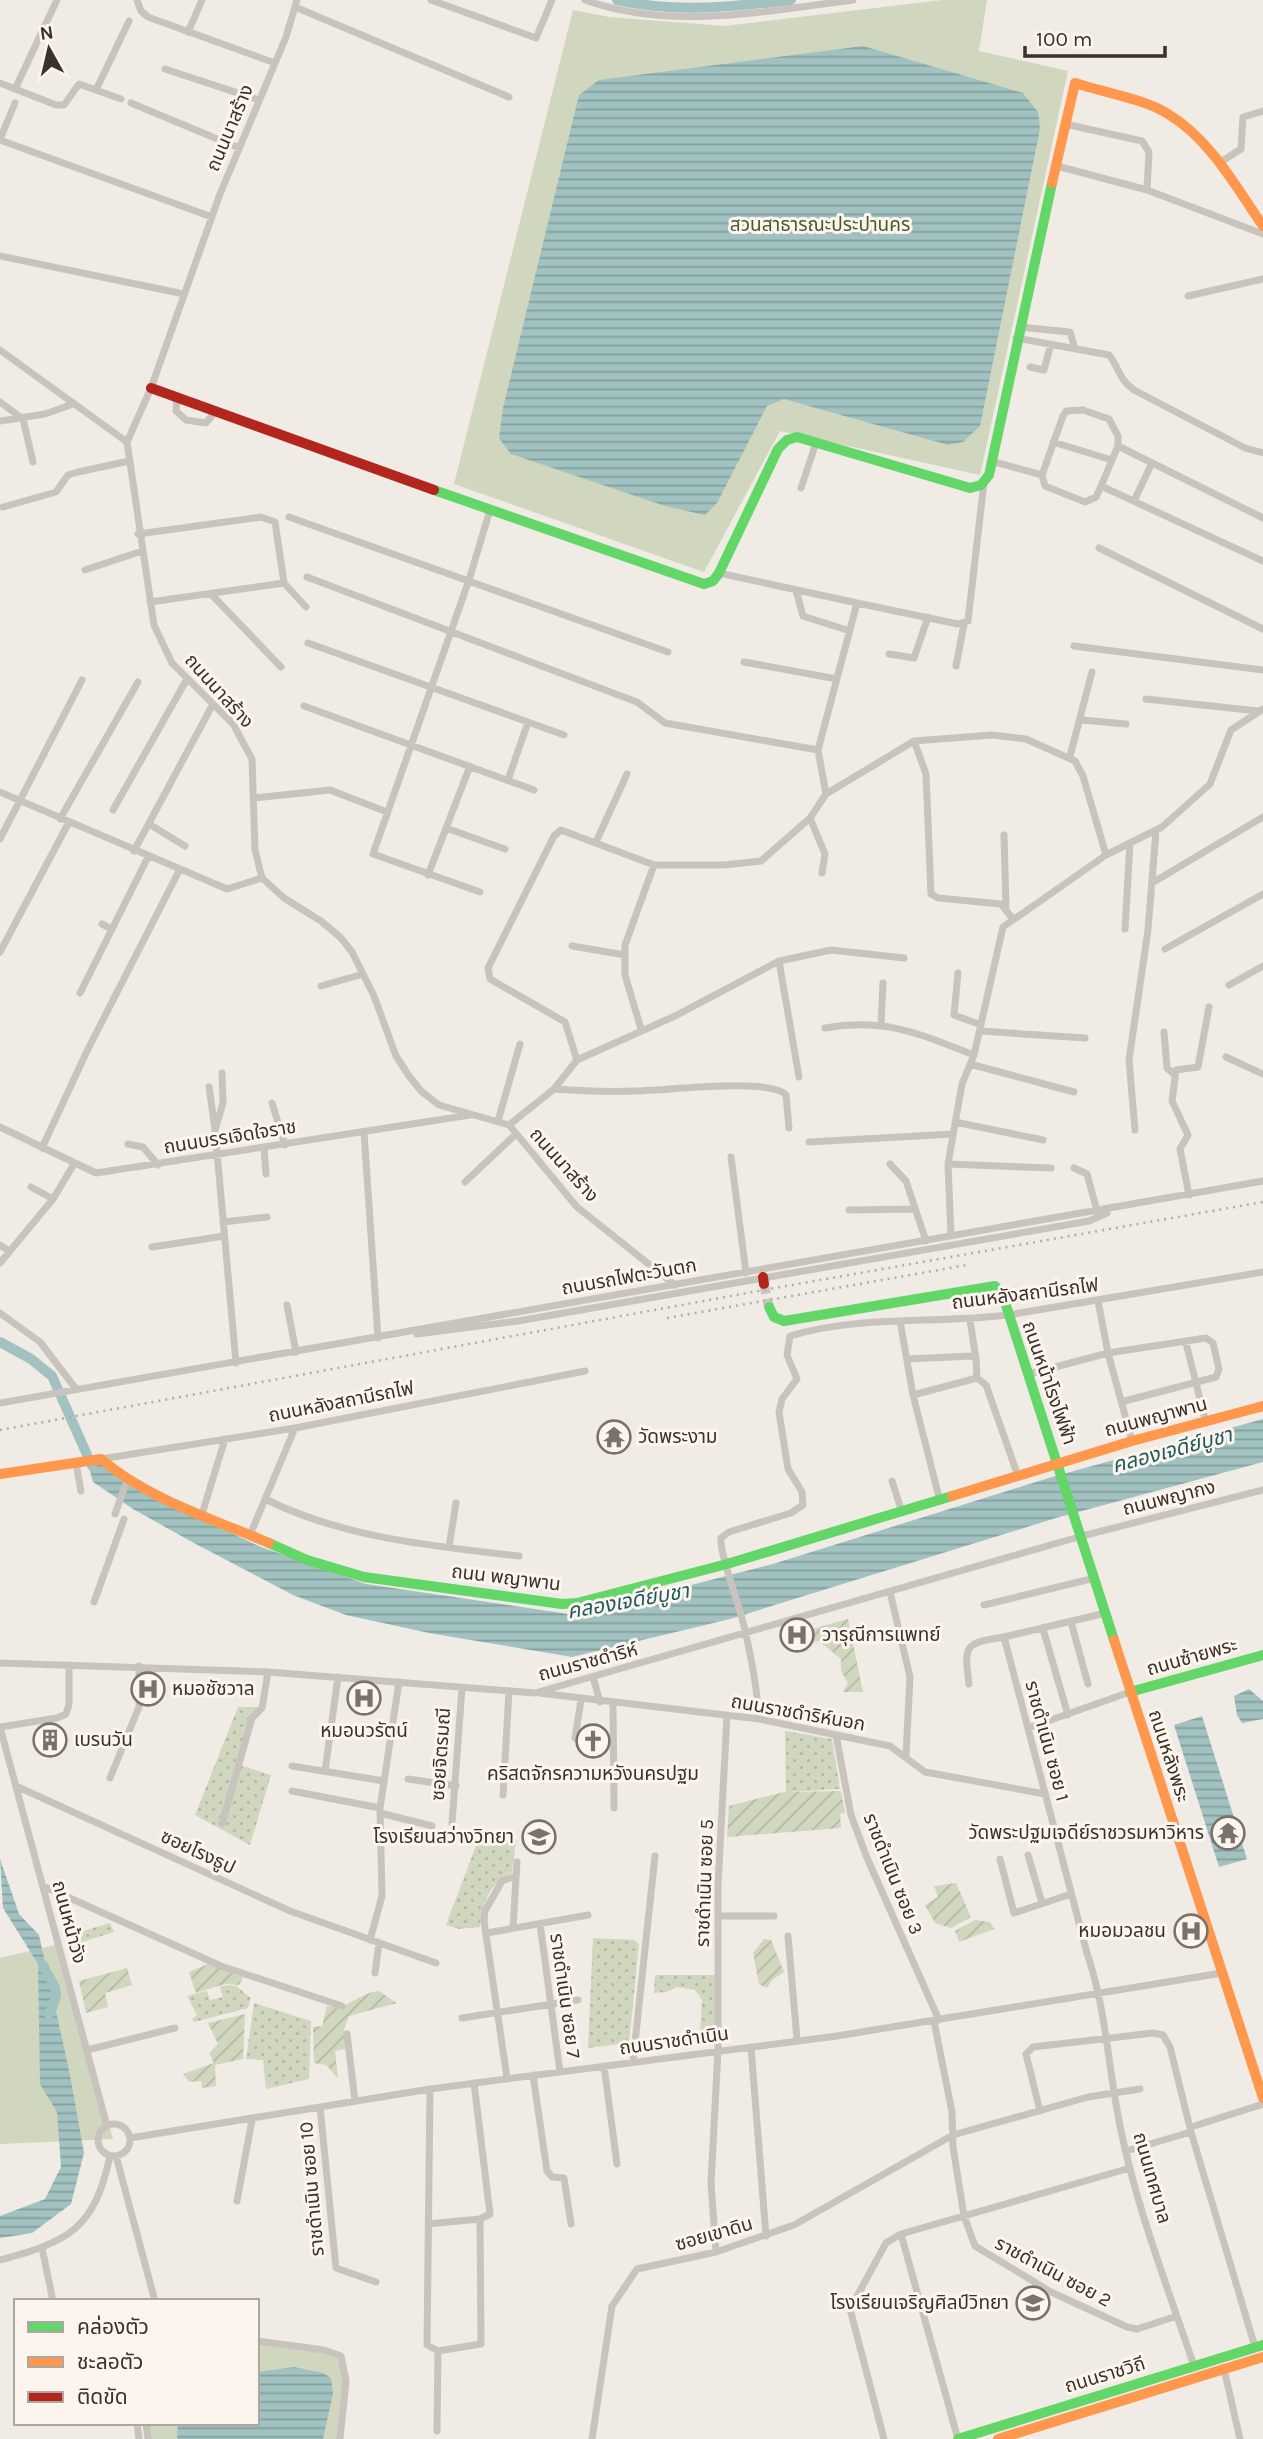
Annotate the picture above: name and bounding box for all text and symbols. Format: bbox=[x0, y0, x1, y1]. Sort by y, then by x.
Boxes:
north arrow bbox=[14, 14, 84, 84]
scale bar bbox=[1025, 14, 1165, 58]
text: N bbox=[38, 21, 55, 45]
text: 100 m bbox=[1036, 27, 1093, 51]
street label: ถนนนาสร้าง bbox=[201, 81, 258, 175]
park label: สวนสาธารณะประปานคร bbox=[730, 214, 910, 236]
street label: ถนนนาสร้าง bbox=[180, 649, 259, 733]
street label: ถนนบรรเจิดใจราช bbox=[162, 1116, 298, 1158]
street label: ถนนนาสร้าง bbox=[525, 1123, 604, 1207]
street label: ถนนรถไฟตะวันตก bbox=[560, 1254, 698, 1300]
street label: ถนนหลังสถานีรถไฟ bbox=[950, 1274, 1100, 1314]
street label: ถนนหน้าโรงไฟฟ้า bbox=[1018, 1318, 1081, 1448]
street label: ถนนหลังสถานีรถไฟ bbox=[266, 1377, 416, 1427]
street label: ถนนพญาพาน bbox=[1102, 1393, 1210, 1441]
temple icon: วัดพระงาม bbox=[595, 1418, 633, 1456]
water label: คลองเจดีย์บูชา bbox=[1109, 1422, 1236, 1478]
place label: วัดพระงาม bbox=[638, 1426, 718, 1448]
street label: ถนนพญากง bbox=[1120, 1476, 1218, 1520]
street label: ถนน พญาพาน bbox=[450, 1560, 562, 1596]
water label: คลองเจดีย์บูชา bbox=[565, 1578, 692, 1624]
hospital icon: วารุณีการแพทย์ bbox=[778, 1616, 816, 1654]
place label: วารุณีการแพทย์ bbox=[822, 1624, 941, 1646]
street label: ถนนซ้ายพระ bbox=[1144, 1633, 1240, 1680]
street label: ถนนราชดำริห์ bbox=[536, 1638, 641, 1686]
hospital icon: หมอชัชวาล bbox=[129, 1670, 167, 1708]
place label: หมอชัชวาล bbox=[172, 1678, 255, 1700]
street label: ราชดำเนิน ซอย 1 bbox=[1020, 1678, 1074, 1804]
hospital icon: หมอนวรัตน์ bbox=[345, 1679, 383, 1717]
street label: ถนนราชดำริห์นอก bbox=[729, 1690, 867, 1736]
street label: ซอยจิตรมณี bbox=[427, 1707, 455, 1801]
street label: ถนนหลังพระ bbox=[1144, 1707, 1194, 1805]
place label: หมอนวรัตน์ bbox=[320, 1720, 408, 1742]
building icon: เบรนวัน bbox=[31, 1721, 69, 1759]
church icon: คริสตจักรความหวังนครปฐม bbox=[574, 1722, 612, 1760]
place label: เบรนวัน bbox=[74, 1729, 133, 1751]
place label: คริสตจักรความหวังนครปฐม bbox=[487, 1763, 699, 1785]
street label: ราชดำเนิน ซอย 3 bbox=[859, 1810, 927, 1938]
temple icon: วัดพระปฐมเจดีย์ราชวรมหาวิหาร bbox=[1209, 1814, 1247, 1852]
school or university icon: โรงเรียนสว่างวิทยา bbox=[520, 1818, 558, 1856]
street label: ราชดำเนิน ซอย 5 bbox=[692, 1819, 718, 1947]
place label: วัดพระปฐมเจดีย์ราชวรมหาวิหาร bbox=[968, 1822, 1204, 1844]
street label: ซอยโรงธูป bbox=[157, 1825, 239, 1880]
place label: โรงเรียนสว่างวิทยา bbox=[373, 1825, 514, 1848]
street label: ถนนหน้าวัง bbox=[47, 1878, 92, 1966]
hospital icon: หมอมวลชน bbox=[1172, 1912, 1210, 1950]
place label: หมอมวลชน bbox=[1078, 1920, 1166, 1942]
street label: ราชดำเนิน ซอย 7 bbox=[545, 1932, 585, 2060]
street label: ถนนราชดำเนิน bbox=[618, 2022, 730, 2060]
street label: ราชดำเนิน ซอย 10 bbox=[295, 2121, 329, 2257]
street label: ถนนเทศบาล bbox=[1128, 2130, 1176, 2226]
street label: ซอยเขาดิน bbox=[673, 2212, 755, 2256]
street label: ราชดำเนิน ซอย 2 bbox=[991, 2232, 1115, 2312]
school or university icon: โรงเรียนเจริญศิลป์วิทยา bbox=[1014, 2284, 1052, 2322]
place label: โรงเรียนเจริญศิลป์วิทยา bbox=[830, 2292, 1009, 2314]
legend bbox=[14, 2299, 259, 2425]
text: คล่องตัว bbox=[77, 2315, 149, 2339]
text: ชะลอตัว bbox=[77, 2350, 143, 2374]
street label: ถนนราชวิถี bbox=[1062, 2352, 1148, 2398]
text: ติดขัด bbox=[77, 2385, 128, 2409]

